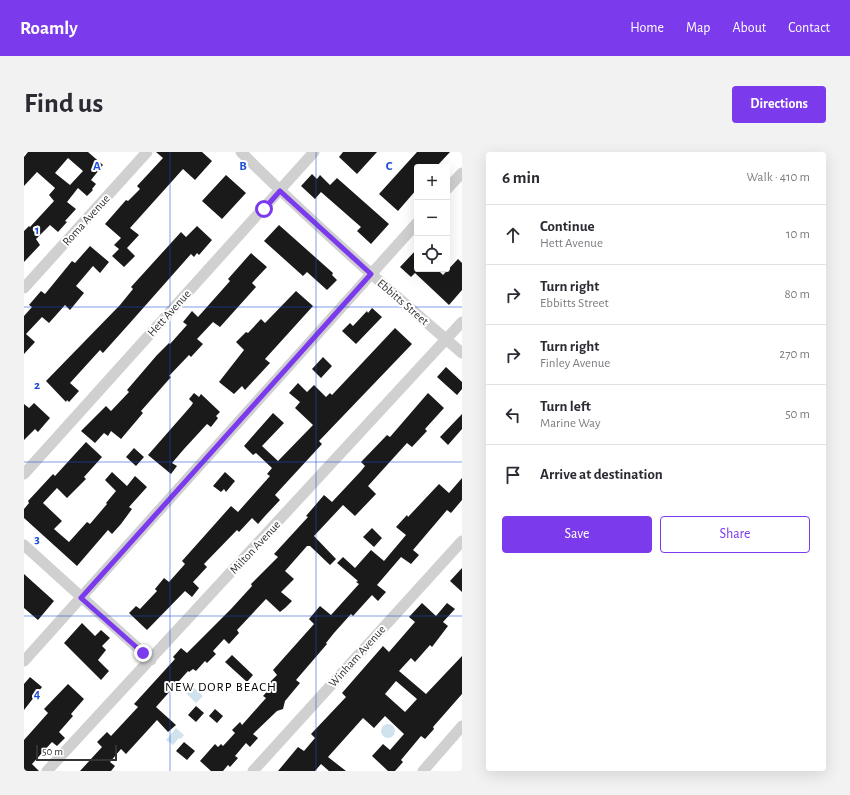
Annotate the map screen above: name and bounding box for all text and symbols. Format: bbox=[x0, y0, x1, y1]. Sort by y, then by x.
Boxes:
text: Roamly bbox=[20, 19, 78, 38]
text: Home bbox=[630, 21, 664, 35]
text: Map bbox=[686, 21, 710, 35]
text: About bbox=[732, 21, 766, 35]
text: Contact bbox=[788, 21, 830, 35]
button: Directions bbox=[732, 86, 826, 123]
text: Find us bbox=[24, 90, 103, 118]
text: A bbox=[93, 160, 101, 173]
text: B bbox=[239, 160, 247, 173]
text: C bbox=[386, 160, 393, 173]
map controls bbox=[414, 164, 450, 272]
button: + bbox=[414, 164, 450, 200]
text: 6 min bbox=[502, 169, 540, 186]
text: Walk · 410 m bbox=[747, 171, 810, 184]
street label: Roma Avenue bbox=[60, 192, 112, 248]
route start bbox=[255, 200, 273, 218]
button: − bbox=[414, 200, 450, 236]
text: Continue bbox=[540, 219, 595, 234]
text: 1 bbox=[35, 224, 39, 237]
icon: ahead bbox=[502, 224, 524, 246]
text: 10 m bbox=[786, 228, 810, 241]
button: locate bbox=[414, 236, 450, 272]
text: Hett Avenue bbox=[540, 237, 603, 250]
street label: Ebbitts Street bbox=[375, 277, 431, 327]
text: Turn right bbox=[540, 279, 599, 294]
icon: right bbox=[502, 284, 524, 306]
street label: Hett Avenue bbox=[145, 287, 193, 339]
text: 80 m bbox=[784, 288, 810, 301]
text: Ebbitts Street bbox=[540, 297, 609, 310]
text: Turn right bbox=[540, 339, 599, 354]
icon: right bbox=[502, 344, 524, 366]
text: 270 m bbox=[779, 348, 810, 361]
text: Finley Avenue bbox=[540, 357, 610, 370]
text: 2 bbox=[34, 379, 40, 392]
text: Turn left bbox=[540, 399, 591, 414]
icon: left bbox=[502, 404, 524, 426]
text: 50 m bbox=[785, 408, 810, 421]
text: Marine Way bbox=[540, 417, 601, 430]
icon: arrive bbox=[502, 464, 524, 486]
text: Arrive at destination bbox=[540, 467, 663, 482]
button: Save bbox=[502, 516, 652, 553]
button: Share bbox=[660, 516, 810, 553]
street label: Milton Avenue bbox=[227, 518, 283, 576]
text: 3 bbox=[34, 533, 40, 546]
street label: Winham Avenue bbox=[326, 623, 388, 689]
route end bbox=[134, 644, 152, 662]
district label: NEW DORP BEACH bbox=[165, 681, 277, 694]
text: 4 bbox=[34, 688, 41, 701]
scale bar bbox=[36, 743, 117, 762]
text: 50 m bbox=[42, 746, 63, 757]

